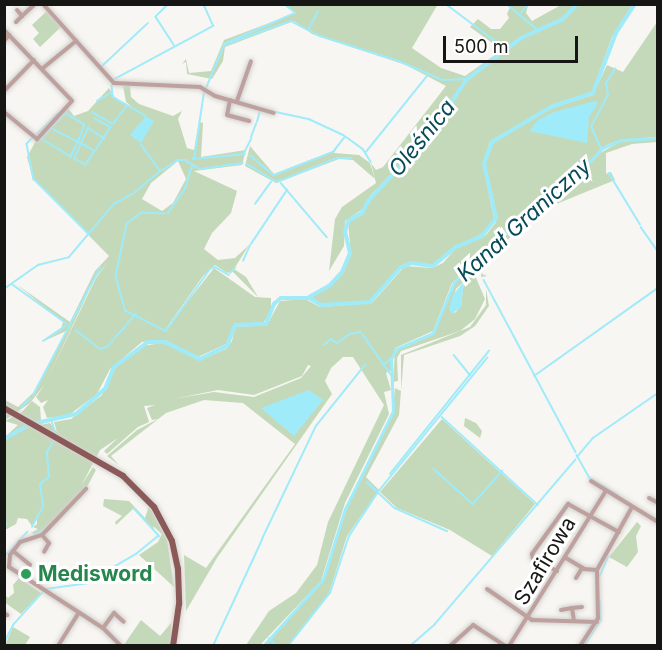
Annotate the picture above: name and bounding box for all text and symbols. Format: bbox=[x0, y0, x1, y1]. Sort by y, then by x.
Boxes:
scale bar bbox=[446, 24, 581, 62]
text: 500 m bbox=[454, 36, 508, 57]
water label: Oleśnica bbox=[383, 94, 461, 182]
water label: Kanał Graniczny bbox=[452, 153, 596, 287]
street label: Szafirowa bbox=[509, 512, 581, 610]
place label: Medisword bbox=[38, 561, 152, 587]
marker: Medisword bbox=[19, 567, 33, 581]

